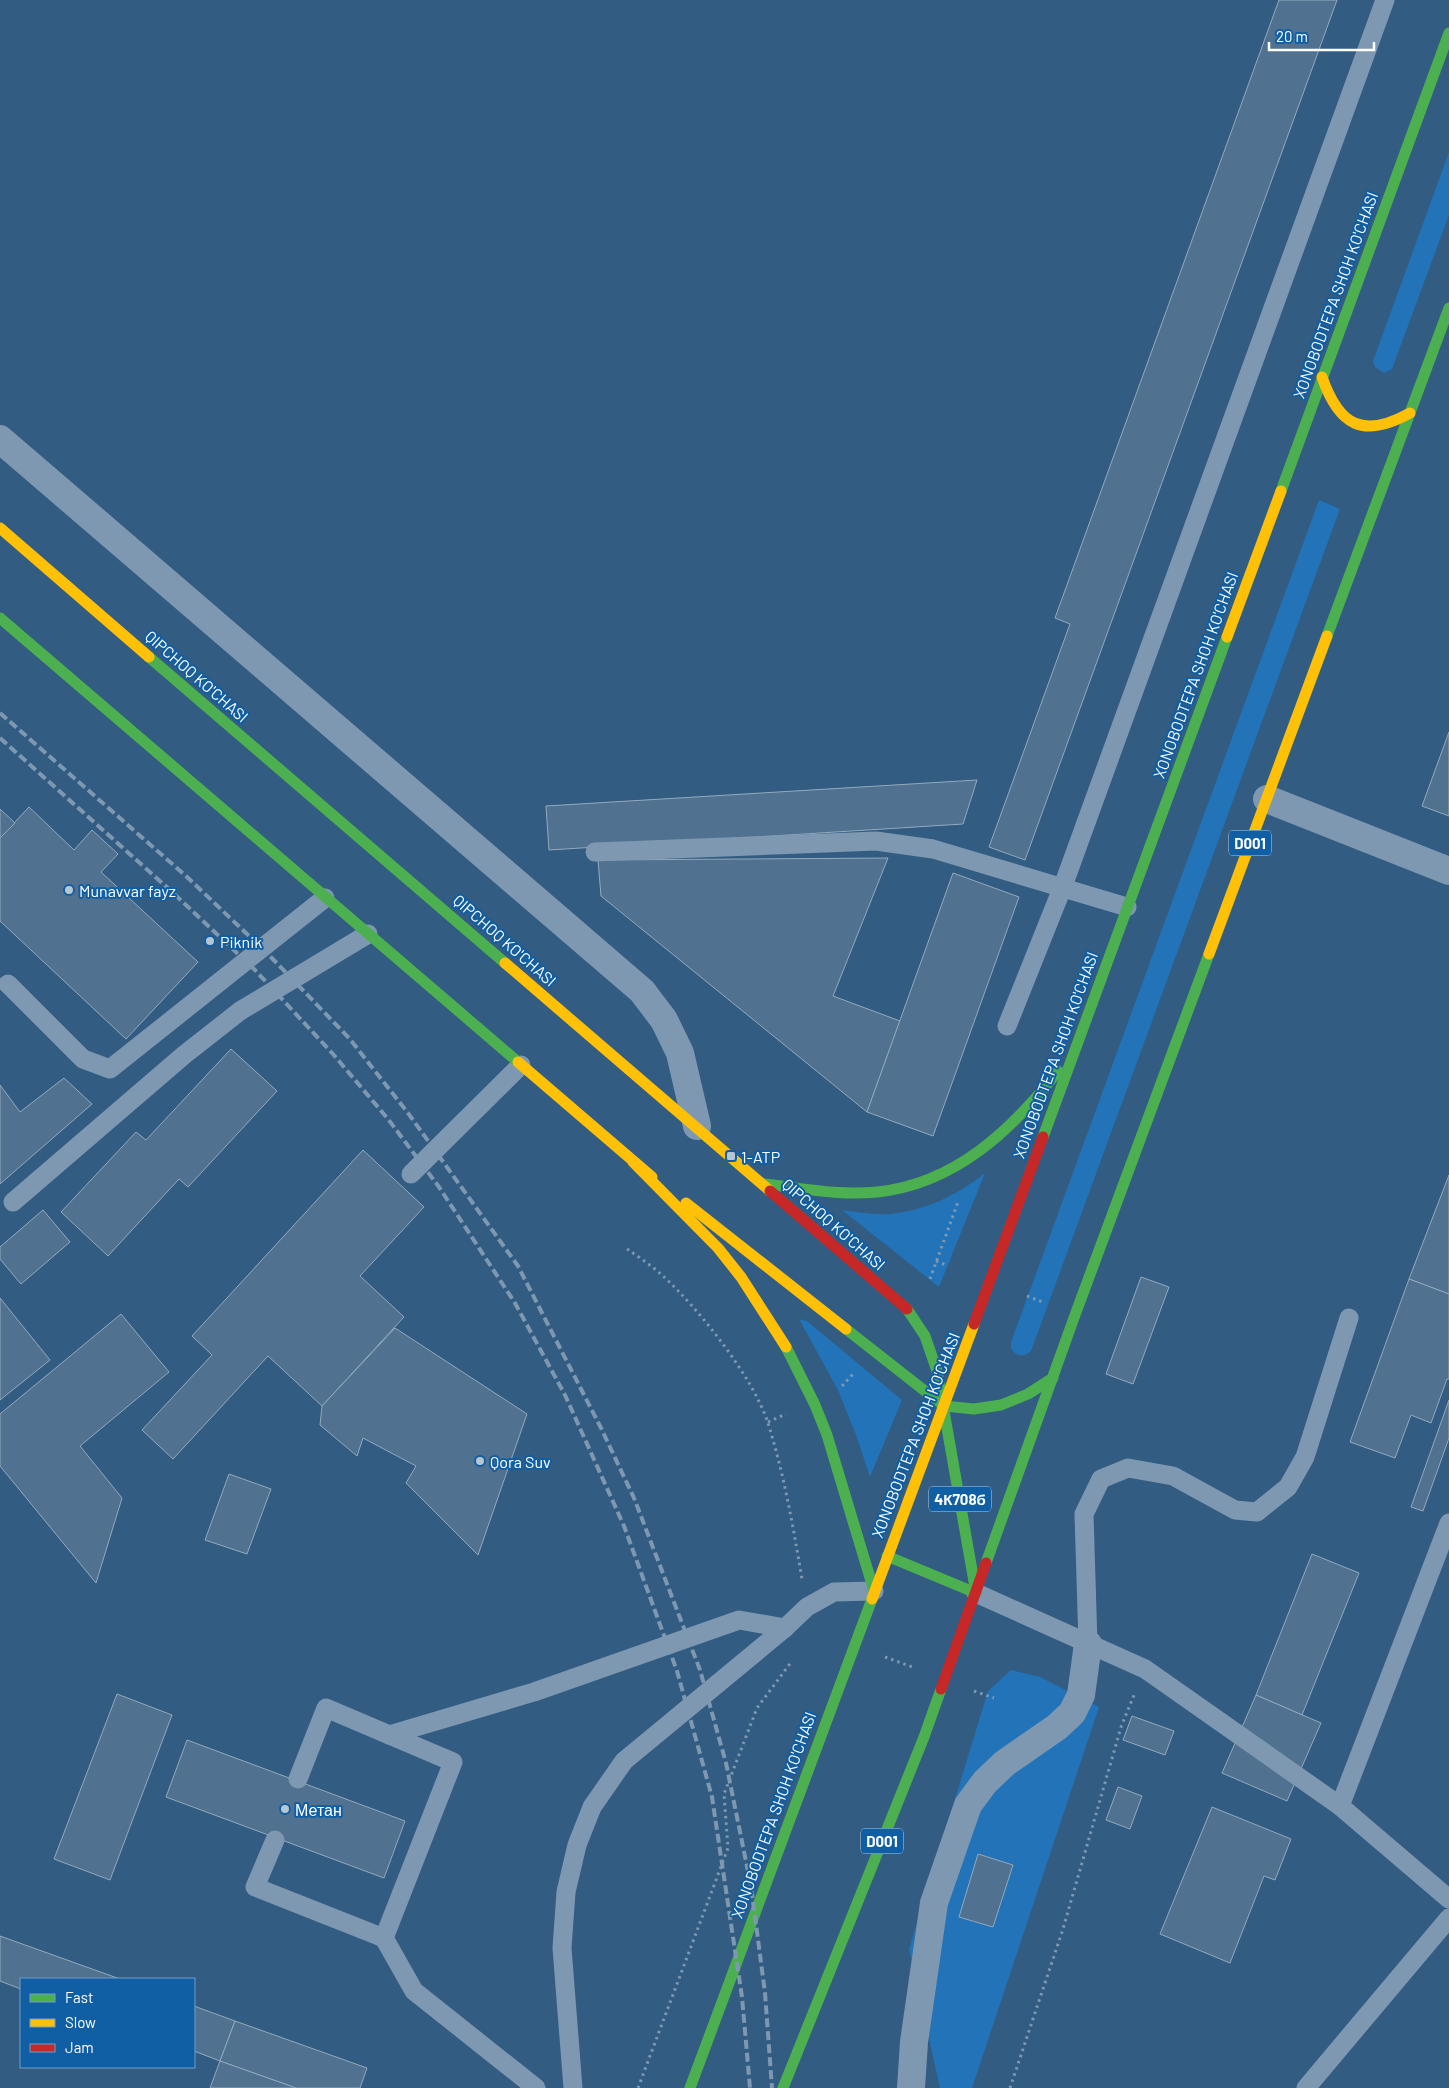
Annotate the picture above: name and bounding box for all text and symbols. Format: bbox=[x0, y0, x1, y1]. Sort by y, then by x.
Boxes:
scale bar bbox=[1269, 20, 1374, 52]
text: 20 m bbox=[1276, 27, 1308, 45]
street label: XONOBODTEPA SHOH KO'CHASI bbox=[1289, 189, 1381, 401]
street label: XONOBODTEPA SHOH KO'CHASI bbox=[1149, 569, 1241, 781]
street label: QIPCHOQ KO'CHASI bbox=[142, 626, 252, 726]
road number: D001 bbox=[1229, 830, 1271, 856]
place label: Munavvar fayz bbox=[79, 881, 176, 900]
marker: Munavvar fayz bbox=[63, 884, 75, 896]
street label: QIPCHOQ KO'CHASI bbox=[450, 890, 560, 990]
place label: Piknik bbox=[220, 932, 262, 951]
marker: Piknik bbox=[204, 935, 216, 947]
street label: XONOBODTEPA SHOH KO'CHASI bbox=[1009, 949, 1101, 1161]
place label: 1-ATP bbox=[741, 1147, 780, 1166]
marker: 1-ATP bbox=[725, 1150, 737, 1162]
street label: QIPCHOQ KO'CHASI bbox=[779, 1174, 889, 1274]
street label: XONOBODTEPA SHOH KO'CHASI bbox=[867, 1330, 963, 1540]
place label: Qora Suv bbox=[490, 1452, 551, 1471]
marker: Qora Suv bbox=[474, 1455, 486, 1467]
road number: 4К708б bbox=[929, 1486, 991, 1512]
street label: XONOBODTEPA SHOH KO'CHASI bbox=[727, 1709, 819, 1921]
place label: Метан bbox=[295, 1800, 342, 1819]
marker: Метан bbox=[279, 1803, 291, 1815]
road number: D001 bbox=[861, 1828, 903, 1854]
legend bbox=[20, 1978, 195, 2068]
text: Fast bbox=[65, 1988, 93, 2006]
text: Slow bbox=[65, 2013, 96, 2031]
text: Jam bbox=[65, 2038, 94, 2056]

